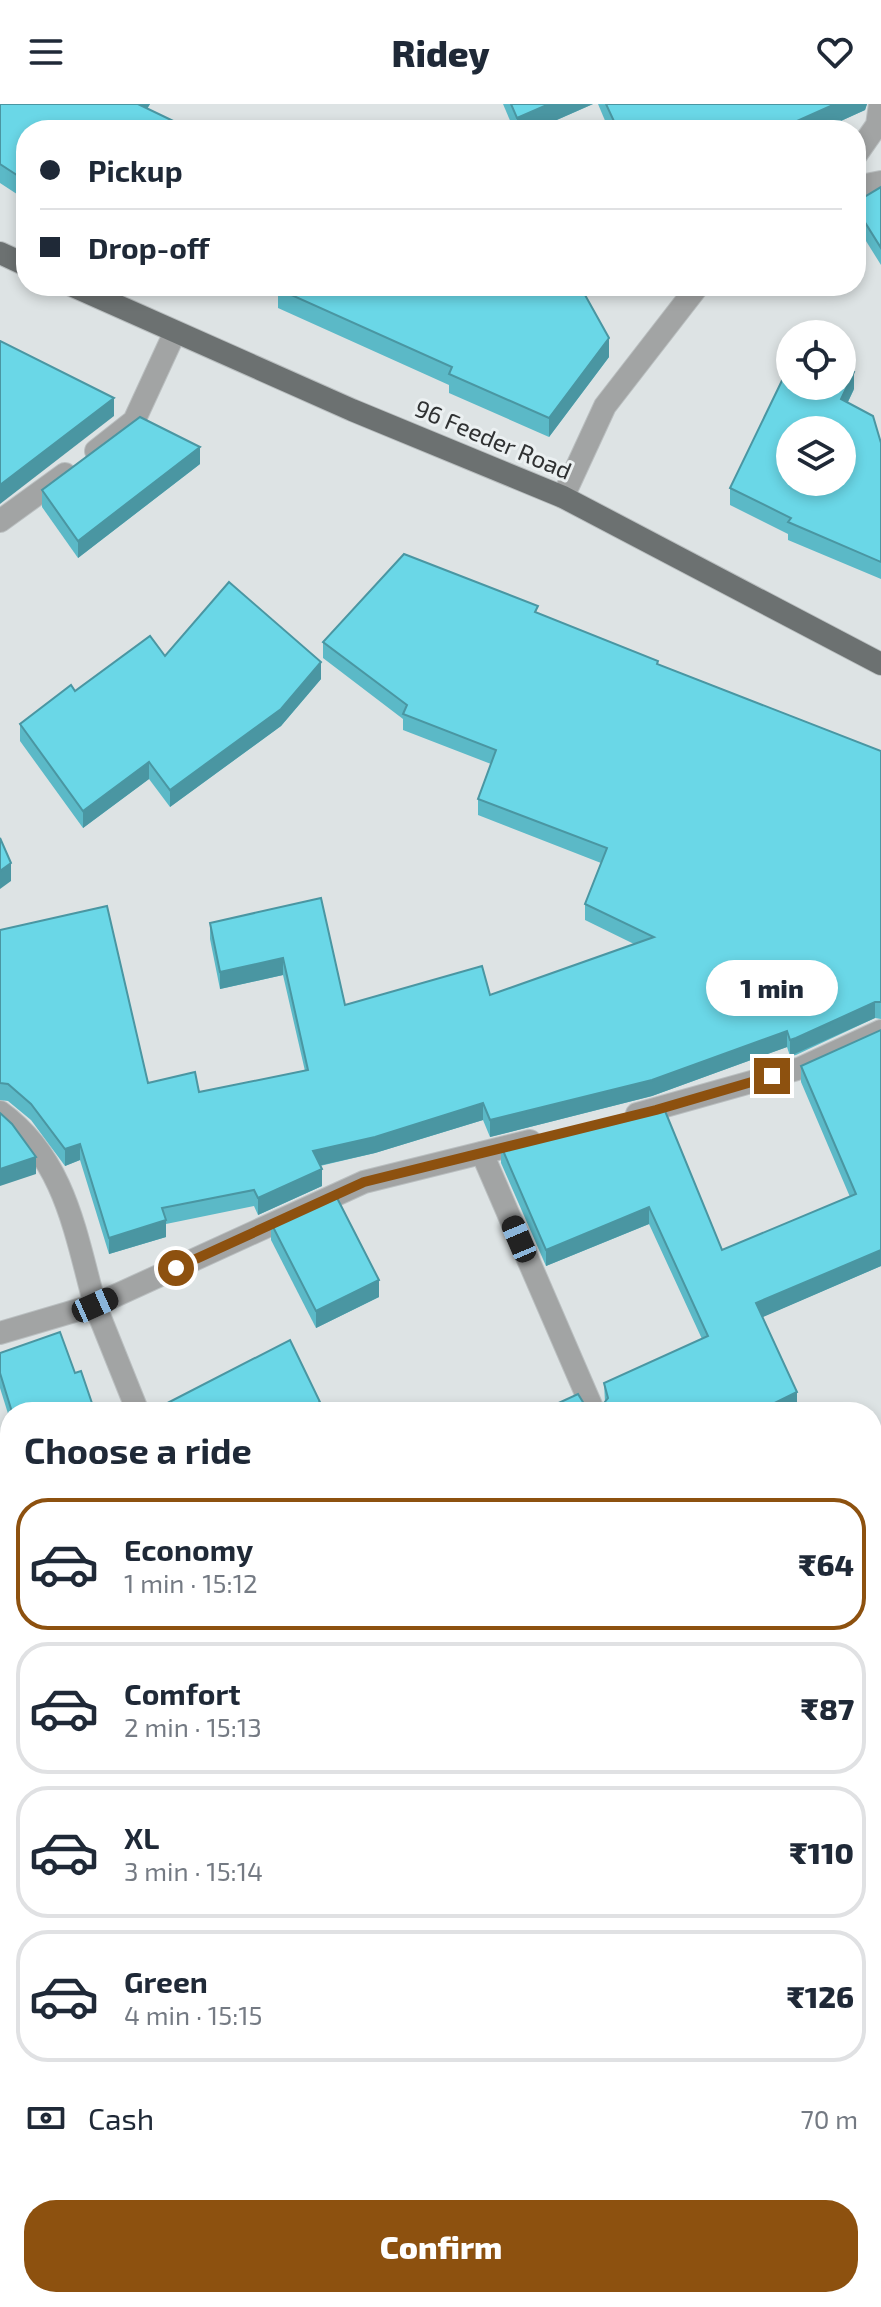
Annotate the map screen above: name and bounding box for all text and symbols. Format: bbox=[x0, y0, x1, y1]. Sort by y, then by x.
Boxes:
icon: menu bbox=[24, 30, 68, 74]
icon: heart bbox=[813, 30, 857, 74]
text: Ridey bbox=[392, 31, 489, 74]
text: Pickup bbox=[88, 152, 183, 188]
text: Drop-off bbox=[88, 229, 210, 265]
map controls bbox=[776, 320, 856, 496]
button: locate bbox=[776, 320, 856, 400]
street label: 96 Feeder Road bbox=[411, 393, 576, 485]
button: layers bbox=[776, 416, 856, 496]
callout: 1 min bbox=[706, 960, 838, 1016]
text: 1 min bbox=[740, 972, 804, 1003]
route end bbox=[754, 1058, 790, 1094]
car bbox=[499, 1212, 539, 1266]
route start bbox=[158, 1250, 194, 1286]
car bbox=[68, 1284, 122, 1326]
text: Choose a ride bbox=[24, 1428, 252, 1471]
icon: car bbox=[28, 1528, 100, 1600]
text: Economy bbox=[124, 1531, 253, 1567]
text: ₹64 bbox=[798, 1546, 854, 1582]
text: 1 min · 15:12 bbox=[124, 1567, 258, 1598]
icon: car bbox=[28, 1672, 100, 1744]
text: Comfort bbox=[124, 1675, 241, 1711]
text: ₹87 bbox=[801, 1690, 854, 1726]
text: 2 min · 15:13 bbox=[124, 1711, 262, 1742]
icon: car bbox=[28, 1816, 100, 1888]
text: XL bbox=[124, 1819, 159, 1855]
text: ₹110 bbox=[789, 1834, 854, 1870]
text: 3 min · 15:14 bbox=[124, 1855, 263, 1886]
icon: car bbox=[28, 1960, 100, 2032]
text: Green bbox=[124, 1963, 208, 1999]
text: ₹126 bbox=[787, 1978, 854, 2014]
text: 4 min · 15:15 bbox=[124, 1999, 263, 2030]
icon: cash bbox=[24, 2096, 68, 2140]
text: Cash bbox=[88, 2100, 154, 2136]
text: 70 m bbox=[800, 2103, 858, 2134]
button: Confirm bbox=[24, 2200, 858, 2292]

